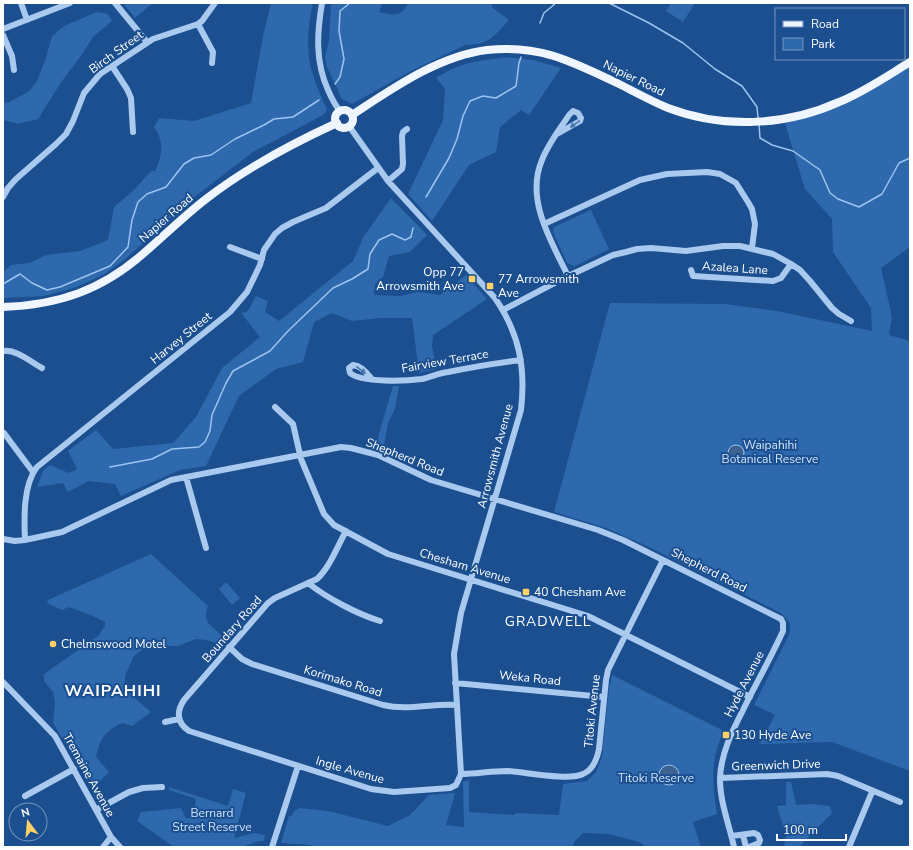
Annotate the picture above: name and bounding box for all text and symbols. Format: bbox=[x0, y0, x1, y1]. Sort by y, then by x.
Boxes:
legend bbox=[775, 8, 905, 60]
text: Road bbox=[811, 16, 839, 32]
street label: Birch Street bbox=[86, 26, 147, 77]
text: Park bbox=[811, 36, 836, 52]
street label: Napier Road bbox=[601, 56, 667, 100]
one-way arrow bbox=[569, 120, 580, 128]
street label: Napier Road bbox=[136, 190, 196, 246]
street label: Azalea Lane bbox=[702, 258, 768, 278]
place label: Opp 77 Arrowsmith Ave bbox=[376, 264, 464, 294]
place label: 77 Arrowsmith Ave bbox=[498, 271, 579, 301]
marker: Opp 77 Arrowsmith Ave bbox=[467, 274, 477, 284]
marker: 77 Arrowsmith Ave bbox=[485, 281, 495, 291]
street label: Harvey Street bbox=[147, 308, 216, 368]
street label: Fairview Terrace bbox=[400, 345, 490, 377]
one-way arrow bbox=[356, 366, 367, 374]
street label: Arrowsmith Avenue bbox=[473, 402, 517, 510]
street label: Shepherd Road bbox=[364, 434, 446, 480]
park label: Waipahihi Botanical Reserve bbox=[722, 437, 818, 467]
street label: Shepherd Road bbox=[668, 544, 750, 596]
street label: Chesham Avenue bbox=[418, 545, 512, 587]
place label: 40 Chesham Ave bbox=[534, 584, 626, 600]
marker: 40 Chesham Ave bbox=[521, 587, 531, 597]
street label: Boundary Road bbox=[199, 592, 265, 666]
district label: GRADWELL bbox=[505, 612, 591, 631]
place label: Chelmswood Motel bbox=[61, 636, 167, 652]
marker: Chelmswood Motel bbox=[48, 639, 58, 649]
street label: Hyde Avenue bbox=[720, 648, 768, 720]
street label: Korimako Road bbox=[302, 661, 384, 701]
street label: Weka Road bbox=[498, 667, 562, 689]
street label: Titoki Avenue bbox=[580, 674, 604, 748]
district label: WAIPAHIHI bbox=[64, 680, 162, 702]
place label: 130 Hyde Ave bbox=[734, 727, 811, 743]
street label: Tremaine Avenue bbox=[59, 730, 119, 820]
marker: 130 Hyde Ave bbox=[721, 730, 731, 740]
street label: Ingle Avenue bbox=[314, 753, 386, 787]
street label: Greenwich Drive bbox=[731, 755, 821, 775]
park label: Titoki Reserve bbox=[618, 770, 694, 786]
north arrow bbox=[8, 802, 48, 842]
text: N bbox=[19, 805, 31, 821]
park label: Bernard Street Reserve bbox=[172, 805, 252, 835]
scale bar bbox=[777, 816, 846, 842]
text: 100 m bbox=[783, 822, 818, 838]

